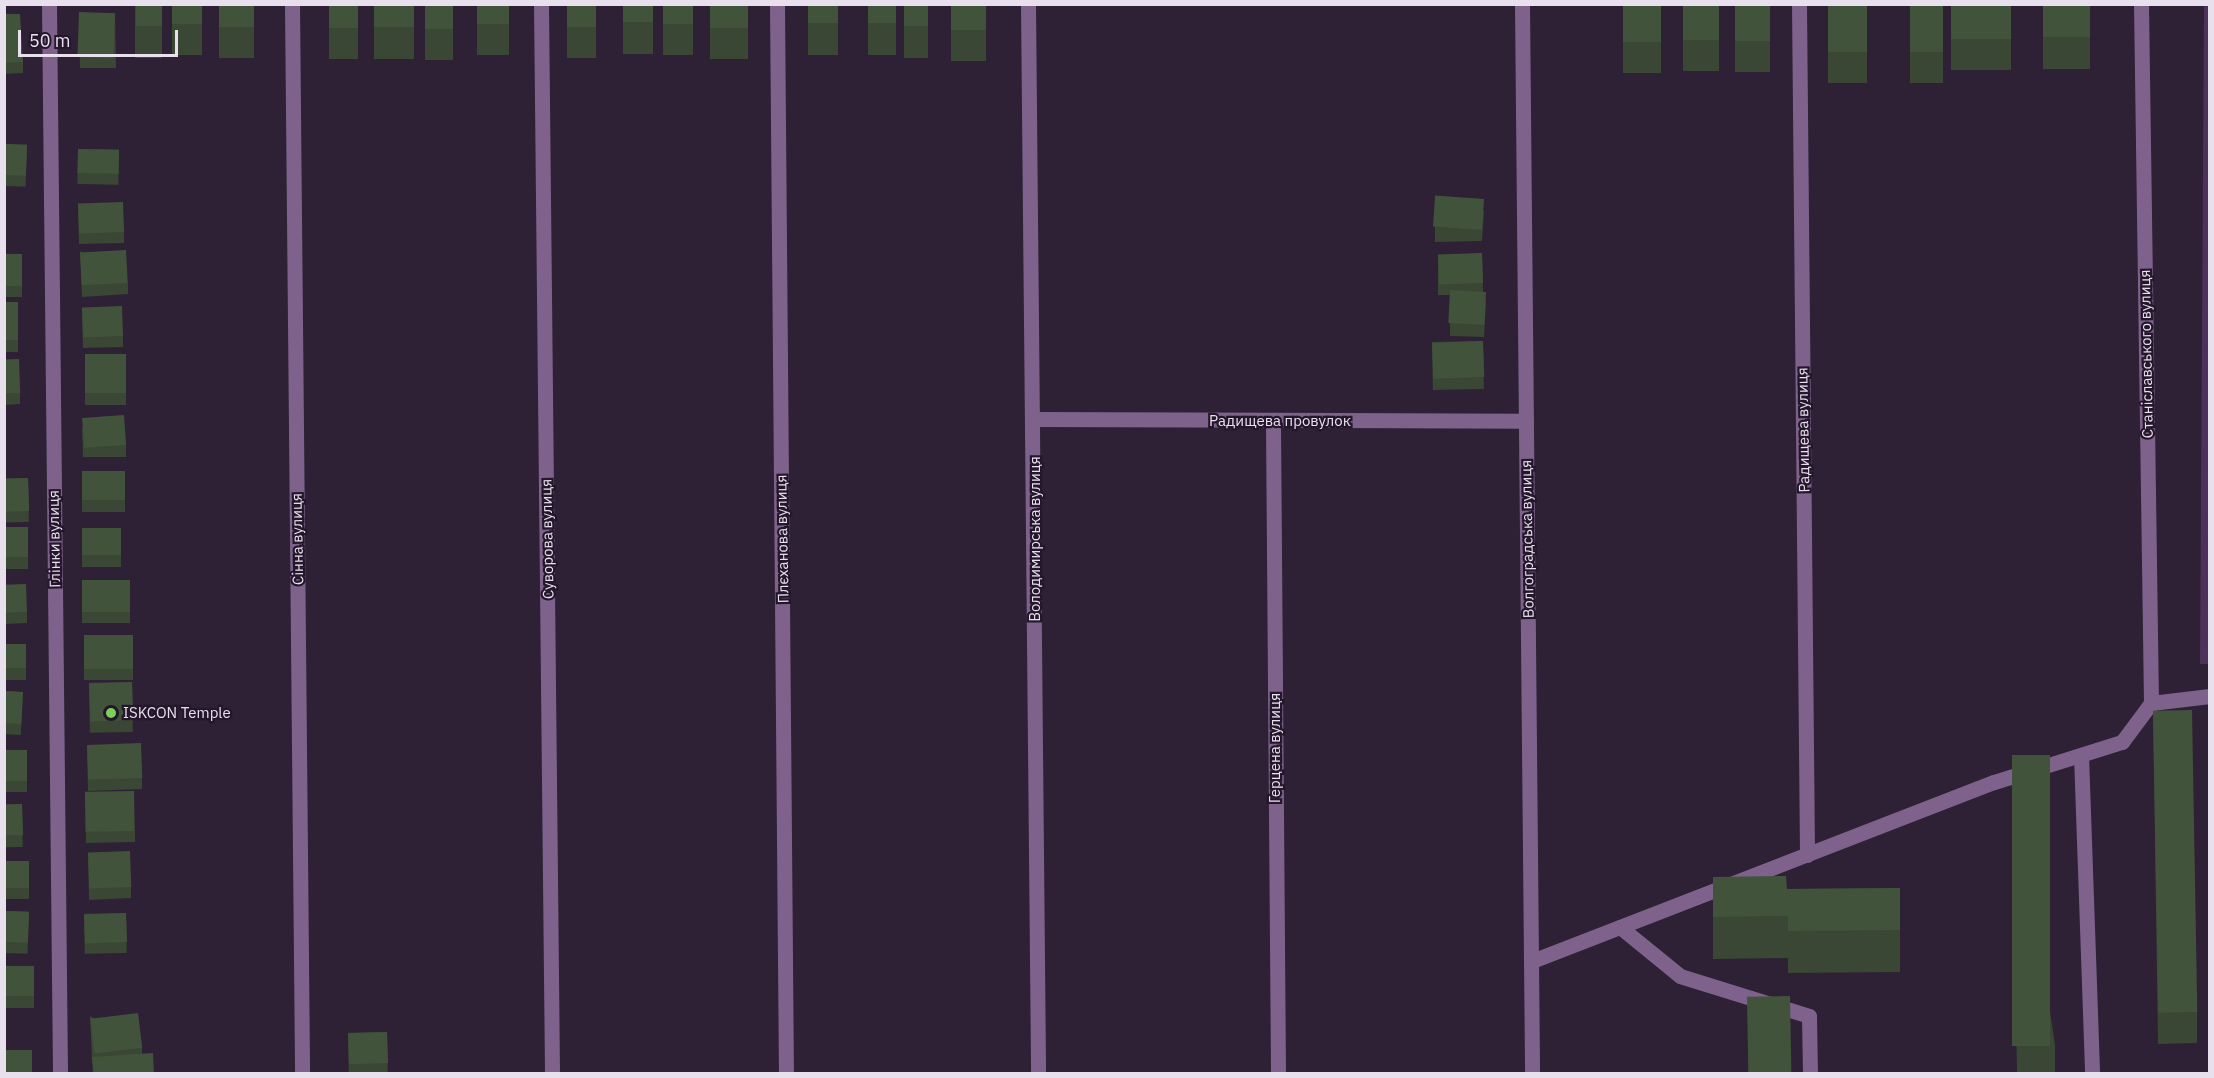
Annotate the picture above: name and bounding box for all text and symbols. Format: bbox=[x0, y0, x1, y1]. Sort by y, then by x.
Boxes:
scale bar bbox=[21, 18, 182, 56]
text: 50 m bbox=[29, 29, 71, 52]
street label: Станіславського вулиця bbox=[2136, 269, 2156, 439]
street label: Радищева вулиця bbox=[1793, 367, 1813, 493]
street label: Радищева провулок bbox=[1209, 412, 1351, 430]
street label: Володимирська вулиця bbox=[1026, 456, 1044, 622]
street label: Волгоградська вулиця bbox=[1517, 460, 1537, 618]
street label: Плєханова вулиця bbox=[772, 474, 792, 604]
street label: Суворова вулиця bbox=[537, 479, 557, 599]
street label: Глінки вулиця bbox=[44, 490, 64, 588]
street label: Сінна вулиця bbox=[287, 493, 307, 585]
street label: Герцена вулиця bbox=[1266, 693, 1284, 803]
place label: ISKCON Temple bbox=[123, 704, 231, 722]
marker: ISKCON Temple bbox=[104, 706, 118, 720]

